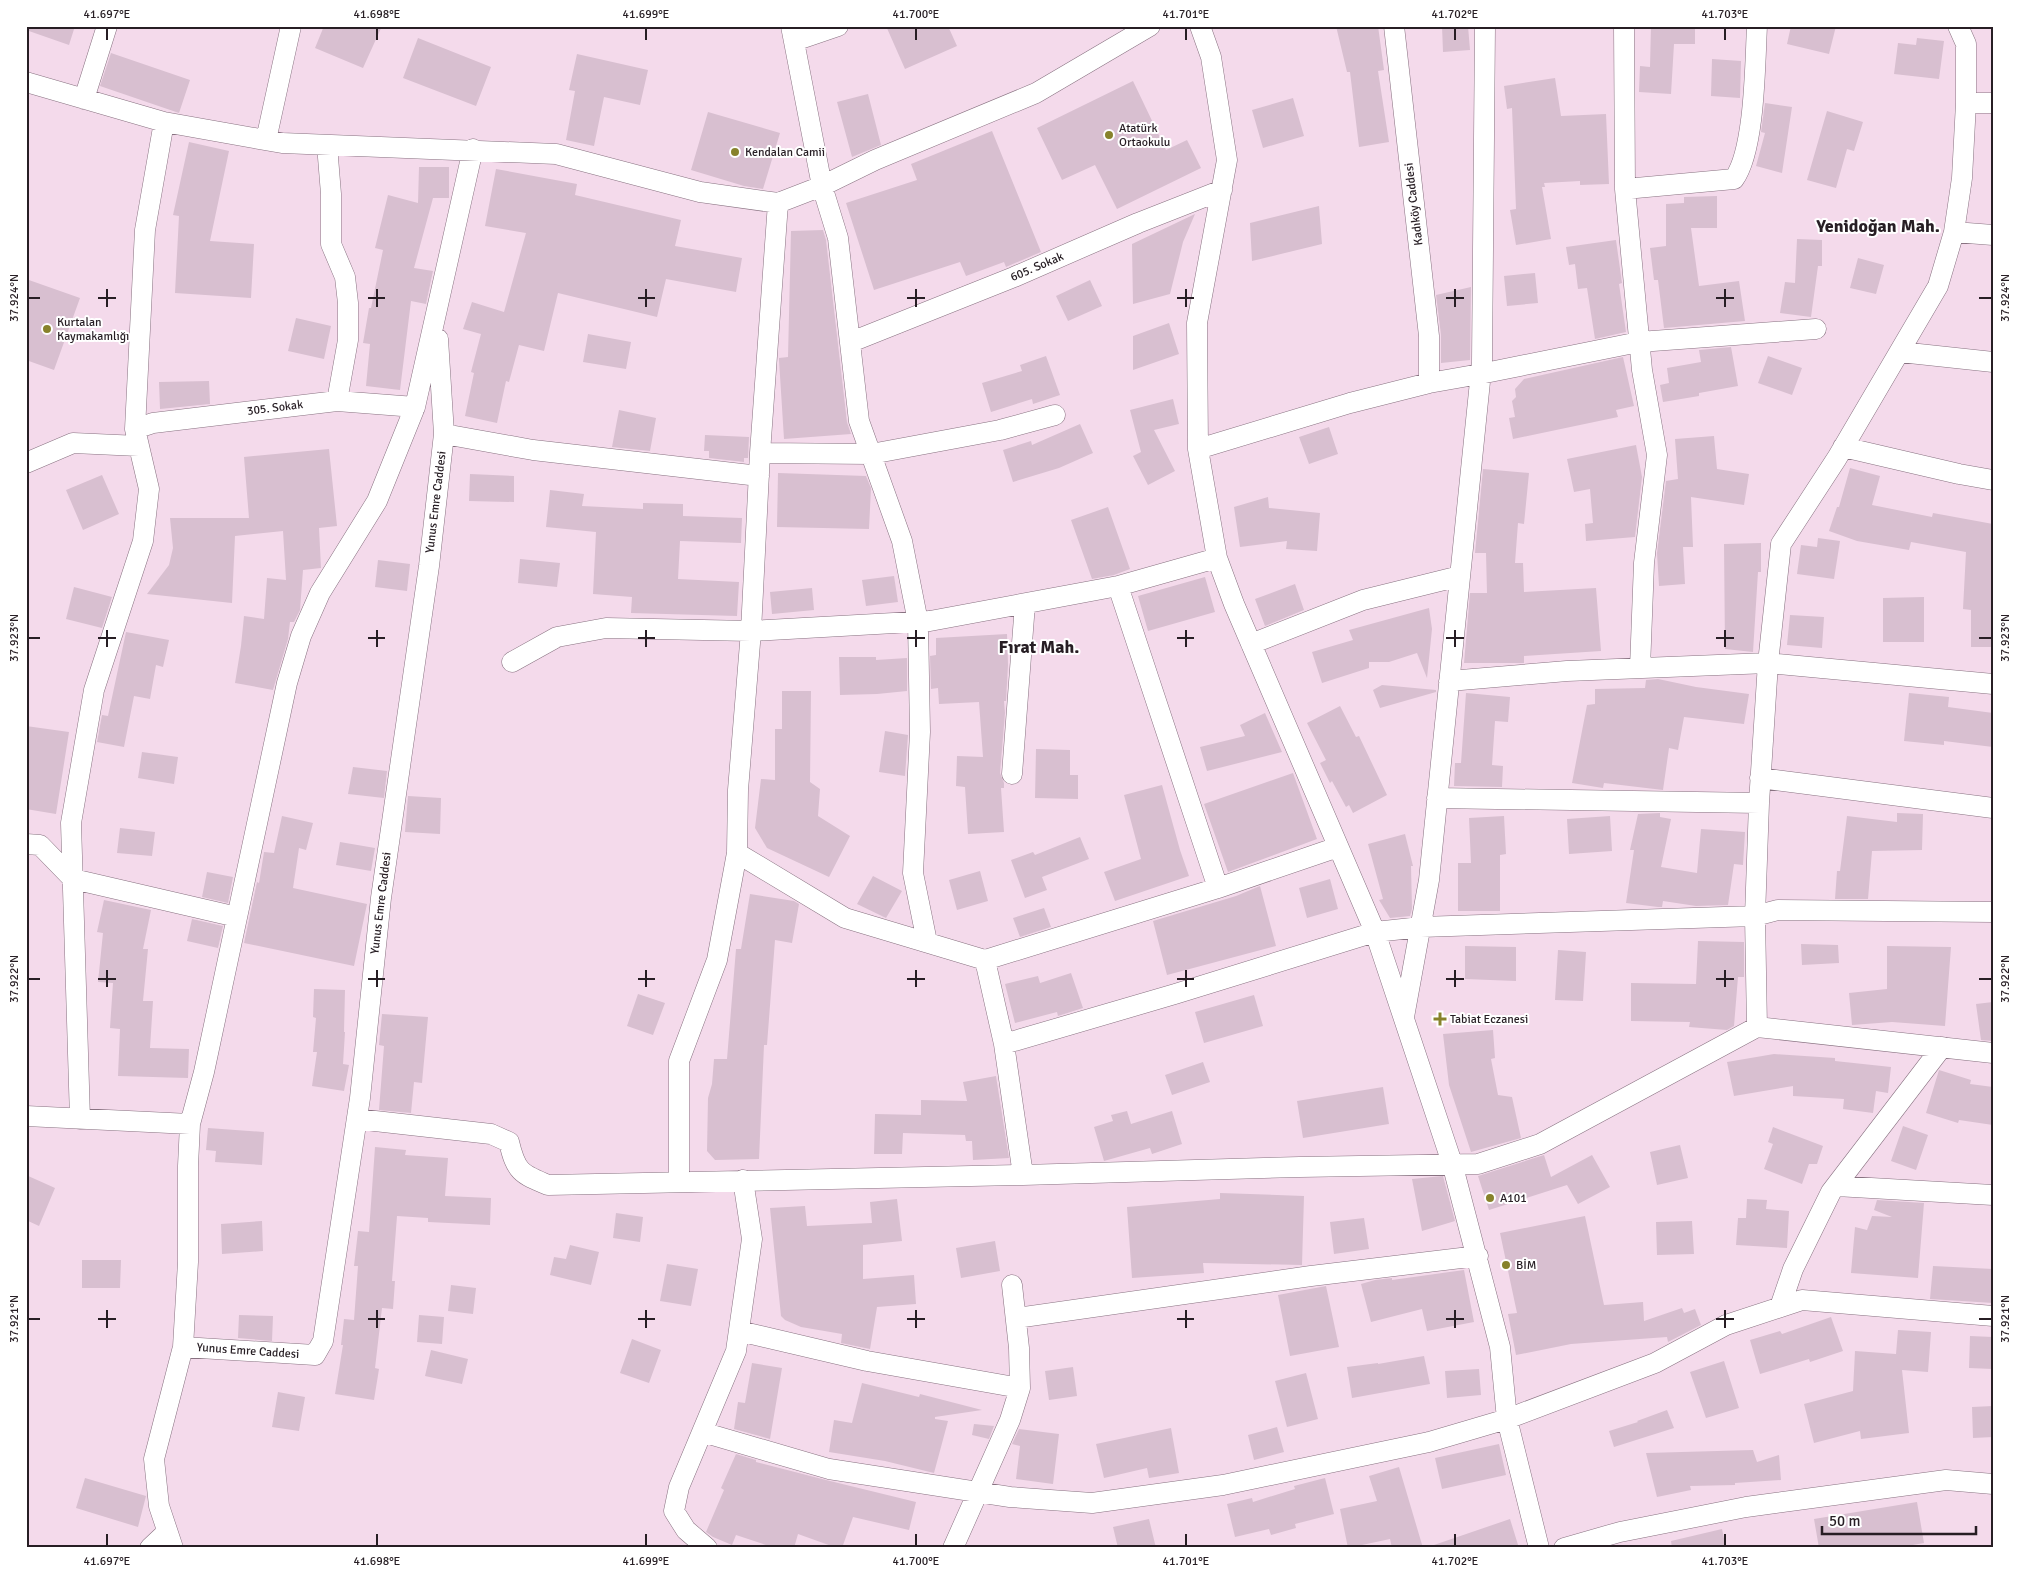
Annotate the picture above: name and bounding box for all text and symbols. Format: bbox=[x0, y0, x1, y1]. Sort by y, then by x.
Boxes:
text: 41.697°E bbox=[84, 7, 131, 22]
text: 41.698°E bbox=[354, 7, 401, 22]
text: 41.699°E bbox=[623, 7, 670, 22]
text: 41.700°E bbox=[893, 7, 940, 22]
text: 41.701°E bbox=[1163, 7, 1210, 22]
text: 41.702°E bbox=[1432, 7, 1479, 22]
text: 41.703°E bbox=[1702, 7, 1749, 22]
place label: Atatürk Ortaokulu bbox=[1119, 121, 1170, 150]
marker: Atatürk Ortaokulu bbox=[1103, 129, 1115, 141]
place label: Kendalan Camii bbox=[745, 145, 825, 160]
marker: Kendalan Camii bbox=[729, 146, 741, 158]
street label: Kadıköy Caddesi bbox=[1401, 162, 1427, 246]
district label: Yenidoğan Mah. bbox=[1815, 215, 1940, 237]
street label: 605. Sokak bbox=[1008, 249, 1066, 285]
text: 37.924°N bbox=[7, 274, 22, 322]
text: 37.924°N bbox=[1998, 274, 2013, 322]
place label: Kurtalan Kaymakamlığı bbox=[57, 315, 129, 344]
marker: Kurtalan Kaymakamlığı bbox=[41, 323, 53, 335]
street label: 305. Sokak bbox=[246, 397, 304, 419]
street label: Yunus Emre Caddesi bbox=[422, 450, 450, 554]
text: 37.923°N bbox=[7, 614, 22, 662]
text: 37.923°N bbox=[1998, 614, 2013, 662]
district label: Fırat Mah. bbox=[999, 636, 1079, 658]
street label: Yunus Emre Caddesi bbox=[367, 851, 395, 955]
text: 37.922°N bbox=[7, 955, 22, 1003]
text: 37.922°N bbox=[1998, 955, 2013, 1003]
place label: Tabiat Eczanesi bbox=[1450, 1012, 1528, 1027]
marker: Tabiat Eczanesi bbox=[1434, 1013, 1446, 1025]
place label: A101 bbox=[1500, 1191, 1527, 1206]
marker: A101 bbox=[1484, 1192, 1496, 1204]
place label: BİM bbox=[1516, 1258, 1536, 1273]
marker: BİM bbox=[1500, 1259, 1512, 1271]
text: 37.921°N bbox=[7, 1295, 22, 1343]
text: 37.921°N bbox=[1998, 1295, 2013, 1343]
street label: Yunus Emre Caddesi bbox=[196, 1340, 300, 1362]
scale bar bbox=[1822, 1504, 1975, 1536]
text: 50 m bbox=[1829, 1512, 1860, 1530]
text: 41.697°E bbox=[84, 1554, 131, 1569]
text: 41.698°E bbox=[354, 1554, 401, 1569]
text: 41.699°E bbox=[623, 1554, 670, 1569]
text: 41.700°E bbox=[893, 1554, 940, 1569]
text: 41.701°E bbox=[1163, 1554, 1210, 1569]
text: 41.702°E bbox=[1432, 1554, 1479, 1569]
text: 41.703°E bbox=[1702, 1554, 1749, 1569]

